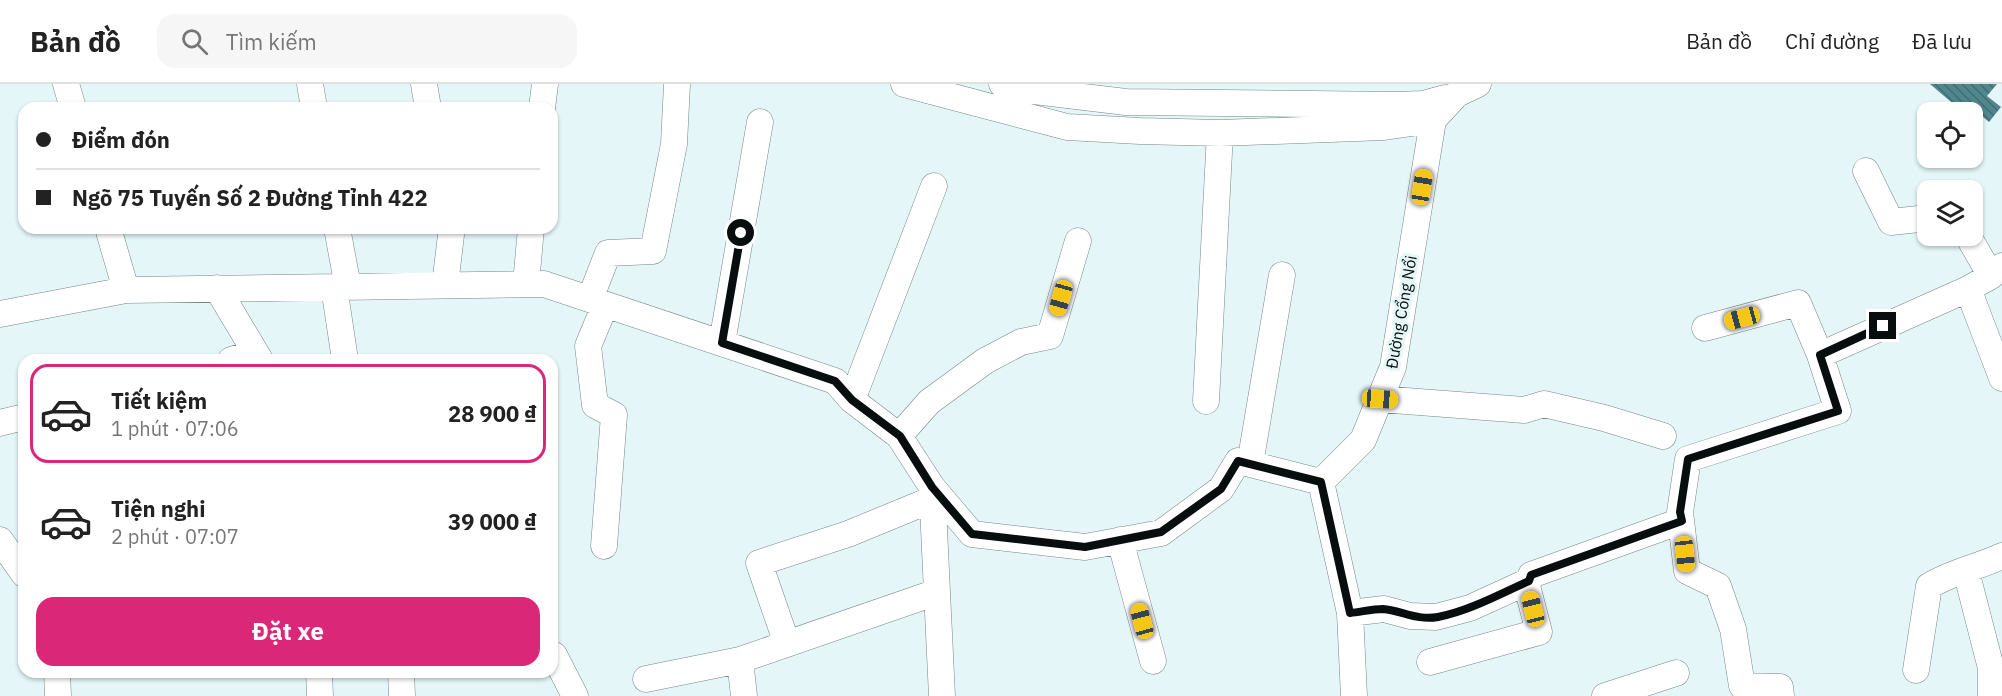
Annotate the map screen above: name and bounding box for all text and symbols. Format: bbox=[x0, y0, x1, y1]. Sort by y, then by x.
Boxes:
search box bbox=[157, 14, 577, 68]
text: Bản đồ bbox=[30, 23, 121, 60]
icon: search bbox=[178, 25, 211, 58]
text: Tìm kiếm bbox=[226, 27, 317, 56]
text: Bản đồ bbox=[1686, 27, 1752, 55]
text: Chỉ đường bbox=[1785, 27, 1879, 55]
text: Đã lưu bbox=[1912, 27, 1972, 55]
map controls bbox=[1917, 102, 1983, 246]
button: locate bbox=[1917, 102, 1983, 168]
text: Điểm đón bbox=[72, 125, 170, 154]
car bbox=[1410, 168, 1434, 206]
button: layers bbox=[1917, 180, 1983, 246]
text: Ngõ 75 Tuyến Số 2 Đường Tỉnh 422 bbox=[72, 183, 428, 212]
route start bbox=[727, 219, 754, 246]
street label: Đường Cổng Nổi bbox=[1381, 254, 1421, 370]
car bbox=[1047, 278, 1075, 318]
car bbox=[1722, 305, 1762, 331]
route end bbox=[1869, 312, 1896, 339]
text: Tiết kiệm bbox=[111, 386, 207, 415]
icon: car bbox=[39, 387, 93, 441]
car bbox=[1361, 389, 1399, 409]
text: 28 900 ₫ bbox=[448, 399, 537, 428]
text: 1 phút · 07:06 bbox=[111, 415, 239, 442]
text: Tiện nghi bbox=[111, 494, 205, 523]
icon: car bbox=[39, 495, 93, 549]
text: 39 000 ₫ bbox=[448, 507, 537, 536]
text: 2 phút · 07:07 bbox=[111, 523, 239, 550]
car bbox=[1674, 535, 1696, 573]
car bbox=[1520, 589, 1546, 629]
button: Đặt xe bbox=[36, 597, 540, 666]
car bbox=[1129, 601, 1155, 641]

